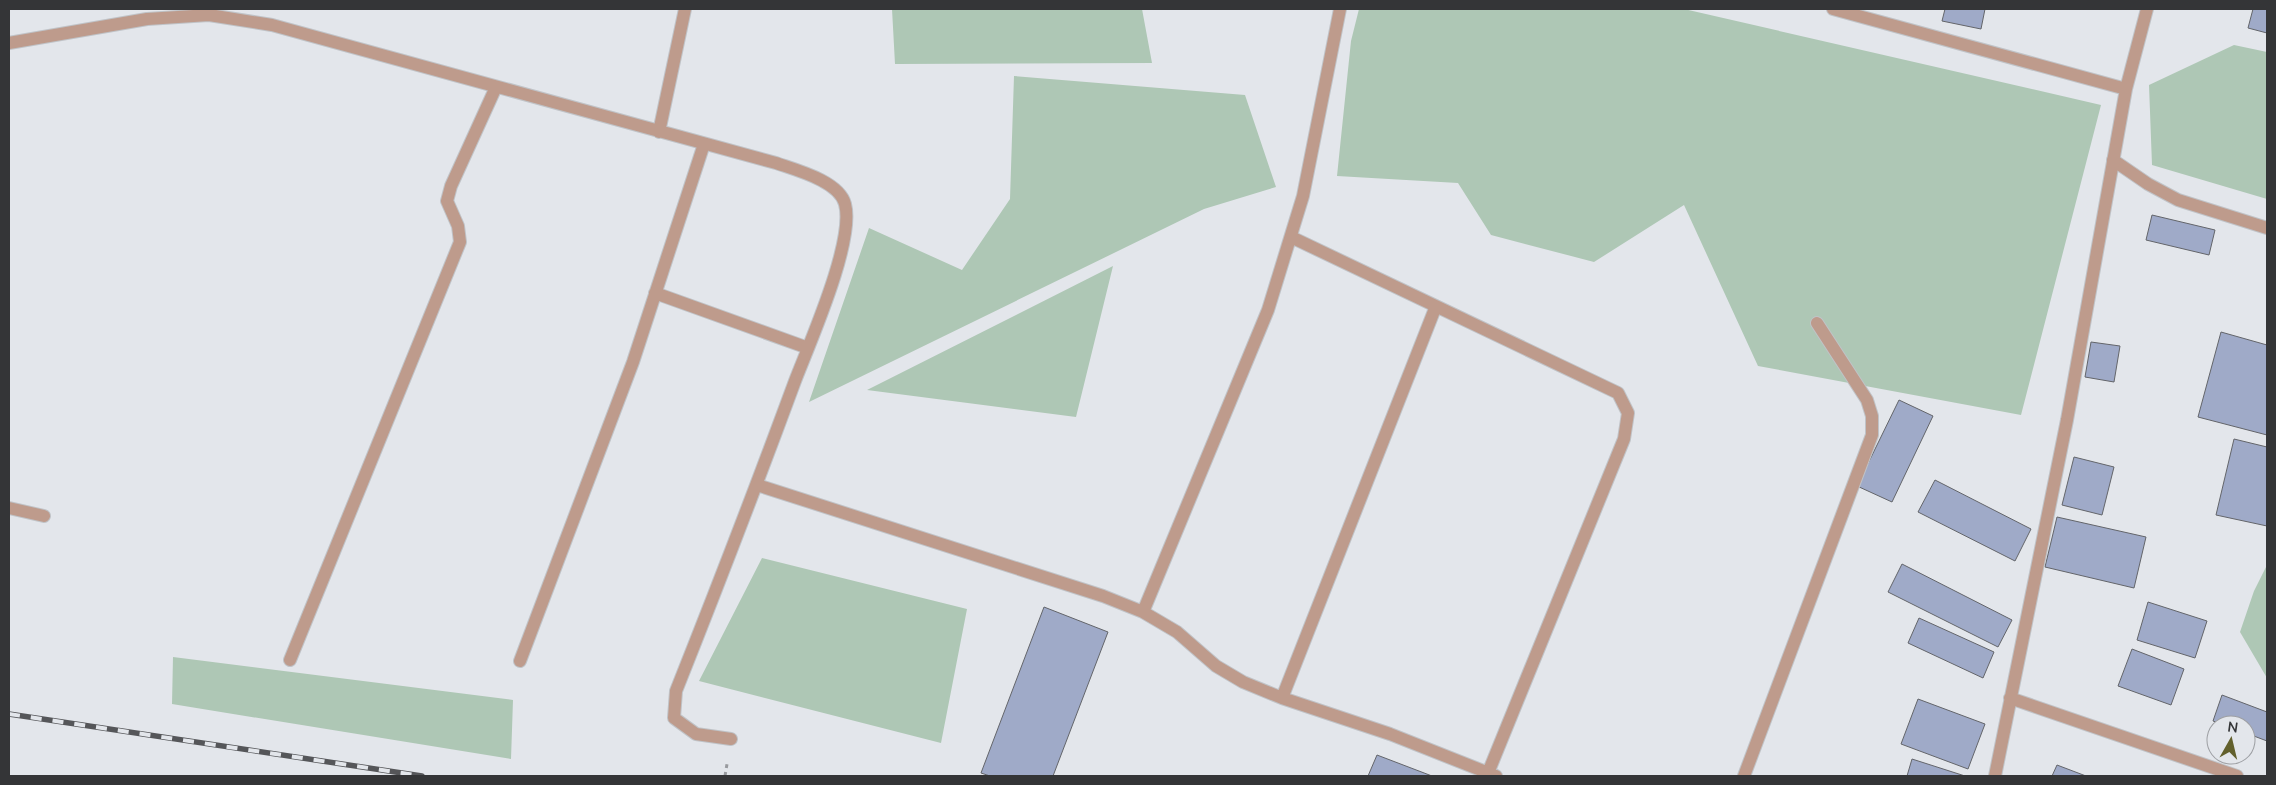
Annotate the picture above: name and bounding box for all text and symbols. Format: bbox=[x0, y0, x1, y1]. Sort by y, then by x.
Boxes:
north arrow bbox=[2206, 715, 2256, 765]
text: N bbox=[2226, 717, 2239, 738]

